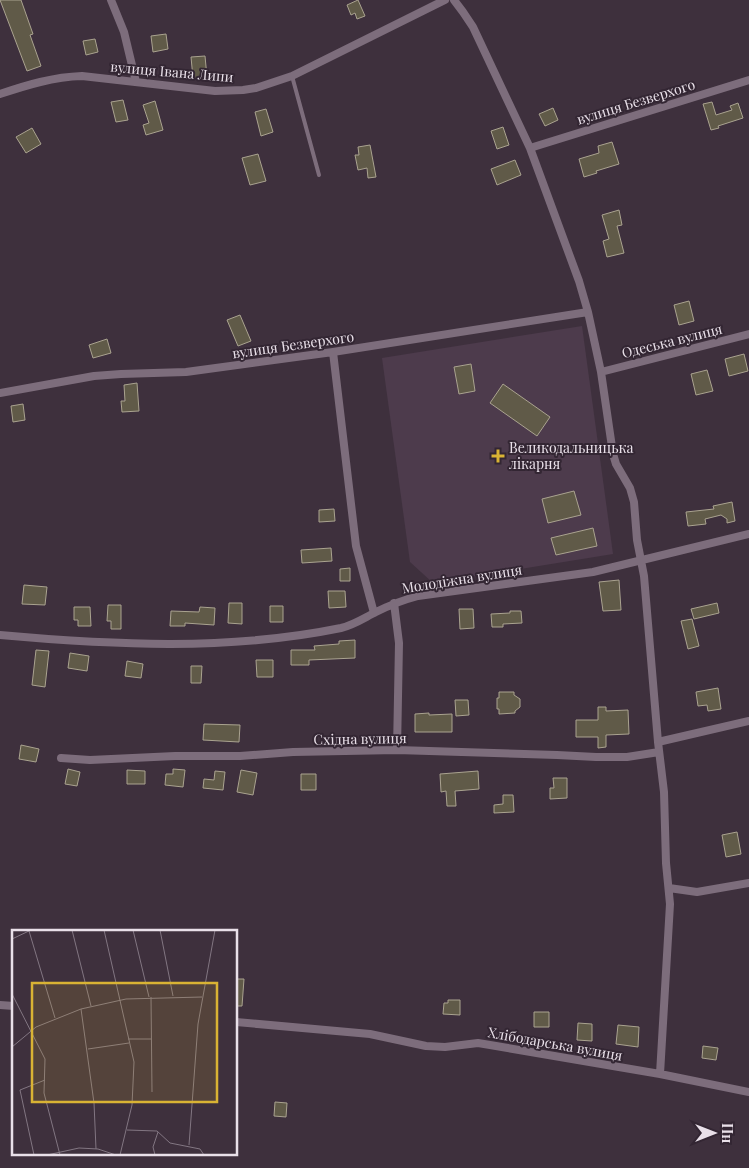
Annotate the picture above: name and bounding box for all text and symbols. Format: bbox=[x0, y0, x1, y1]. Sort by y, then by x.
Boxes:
street label: вулиця Івана Липи bbox=[110, 57, 235, 86]
street label: вулиця Безверхого bbox=[574, 74, 698, 129]
street label: Одеська вулиця bbox=[620, 319, 725, 362]
street label: вулиця Безверхого bbox=[231, 327, 355, 362]
place label: Великодальницька лікарня bbox=[509, 438, 633, 473]
marker: Великодальницька лікарня bbox=[491, 449, 505, 463]
street label: Молодіжна вулиця bbox=[400, 560, 524, 597]
street label: Східна вулиця bbox=[313, 728, 407, 749]
inset map bbox=[12, 930, 238, 1156]
street label: Хлібодарська вулиця bbox=[486, 1022, 624, 1065]
north arrow bbox=[689, 1108, 739, 1158]
text: Пн bbox=[718, 1123, 737, 1143]

